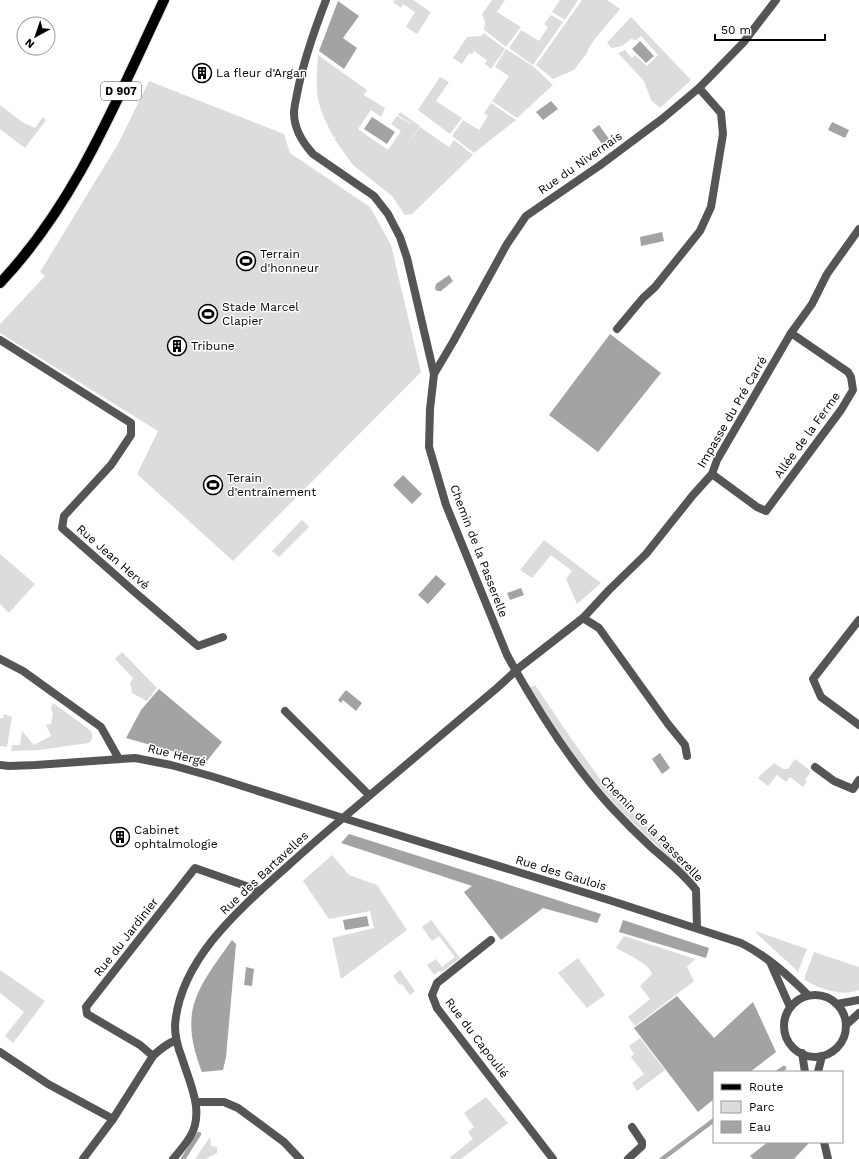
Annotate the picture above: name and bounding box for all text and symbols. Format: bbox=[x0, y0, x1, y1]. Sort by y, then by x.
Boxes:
north arrow bbox=[16, 16, 56, 56]
scale bar bbox=[715, 16, 825, 42]
text: 50 m bbox=[721, 23, 751, 37]
text: N bbox=[23, 36, 37, 51]
building icon: La fleur d'Argan bbox=[191, 62, 213, 84]
place label: La fleur d'Argan bbox=[216, 66, 307, 80]
road number: D 907 bbox=[101, 82, 141, 100]
street label: Rue du Nivernais bbox=[535, 129, 625, 197]
place label: Terrain d'honneur bbox=[260, 247, 319, 275]
sports icon: Terrain d'honneur bbox=[235, 250, 257, 272]
place label: Stade Marcel Clapier bbox=[222, 300, 299, 328]
sports icon: Stade Marcel Clapier bbox=[197, 303, 219, 325]
building icon: Tribune bbox=[166, 335, 188, 357]
place label: Tribune bbox=[191, 339, 235, 353]
street label: Impasse du Pré Carré bbox=[694, 354, 770, 470]
street label: Allée de la Ferme bbox=[771, 389, 843, 481]
place label: Terain d'entraînement bbox=[227, 471, 316, 499]
sports icon: Terain d'entraînement bbox=[202, 474, 224, 496]
street label: Chemin de la Passerelle bbox=[447, 483, 511, 619]
street label: Rue Jean Hervé bbox=[74, 522, 152, 592]
street label: Rue Hergé bbox=[146, 741, 208, 769]
street label: Chemin de la Passerelle bbox=[598, 773, 706, 885]
place label: Cabinet ophtalmologie bbox=[134, 823, 218, 851]
building icon: Cabinet ophtalmologie bbox=[109, 826, 131, 848]
street label: Rue des Bartavelles bbox=[217, 828, 311, 918]
street label: Rue des Gaulois bbox=[514, 853, 608, 893]
street label: Rue du Jardinier bbox=[91, 895, 161, 979]
street label: Rue du Capoulié bbox=[442, 995, 512, 1081]
legend bbox=[713, 1071, 843, 1143]
text: Route bbox=[749, 1080, 783, 1094]
text: Parc bbox=[749, 1100, 775, 1114]
text: Eau bbox=[749, 1120, 771, 1134]

